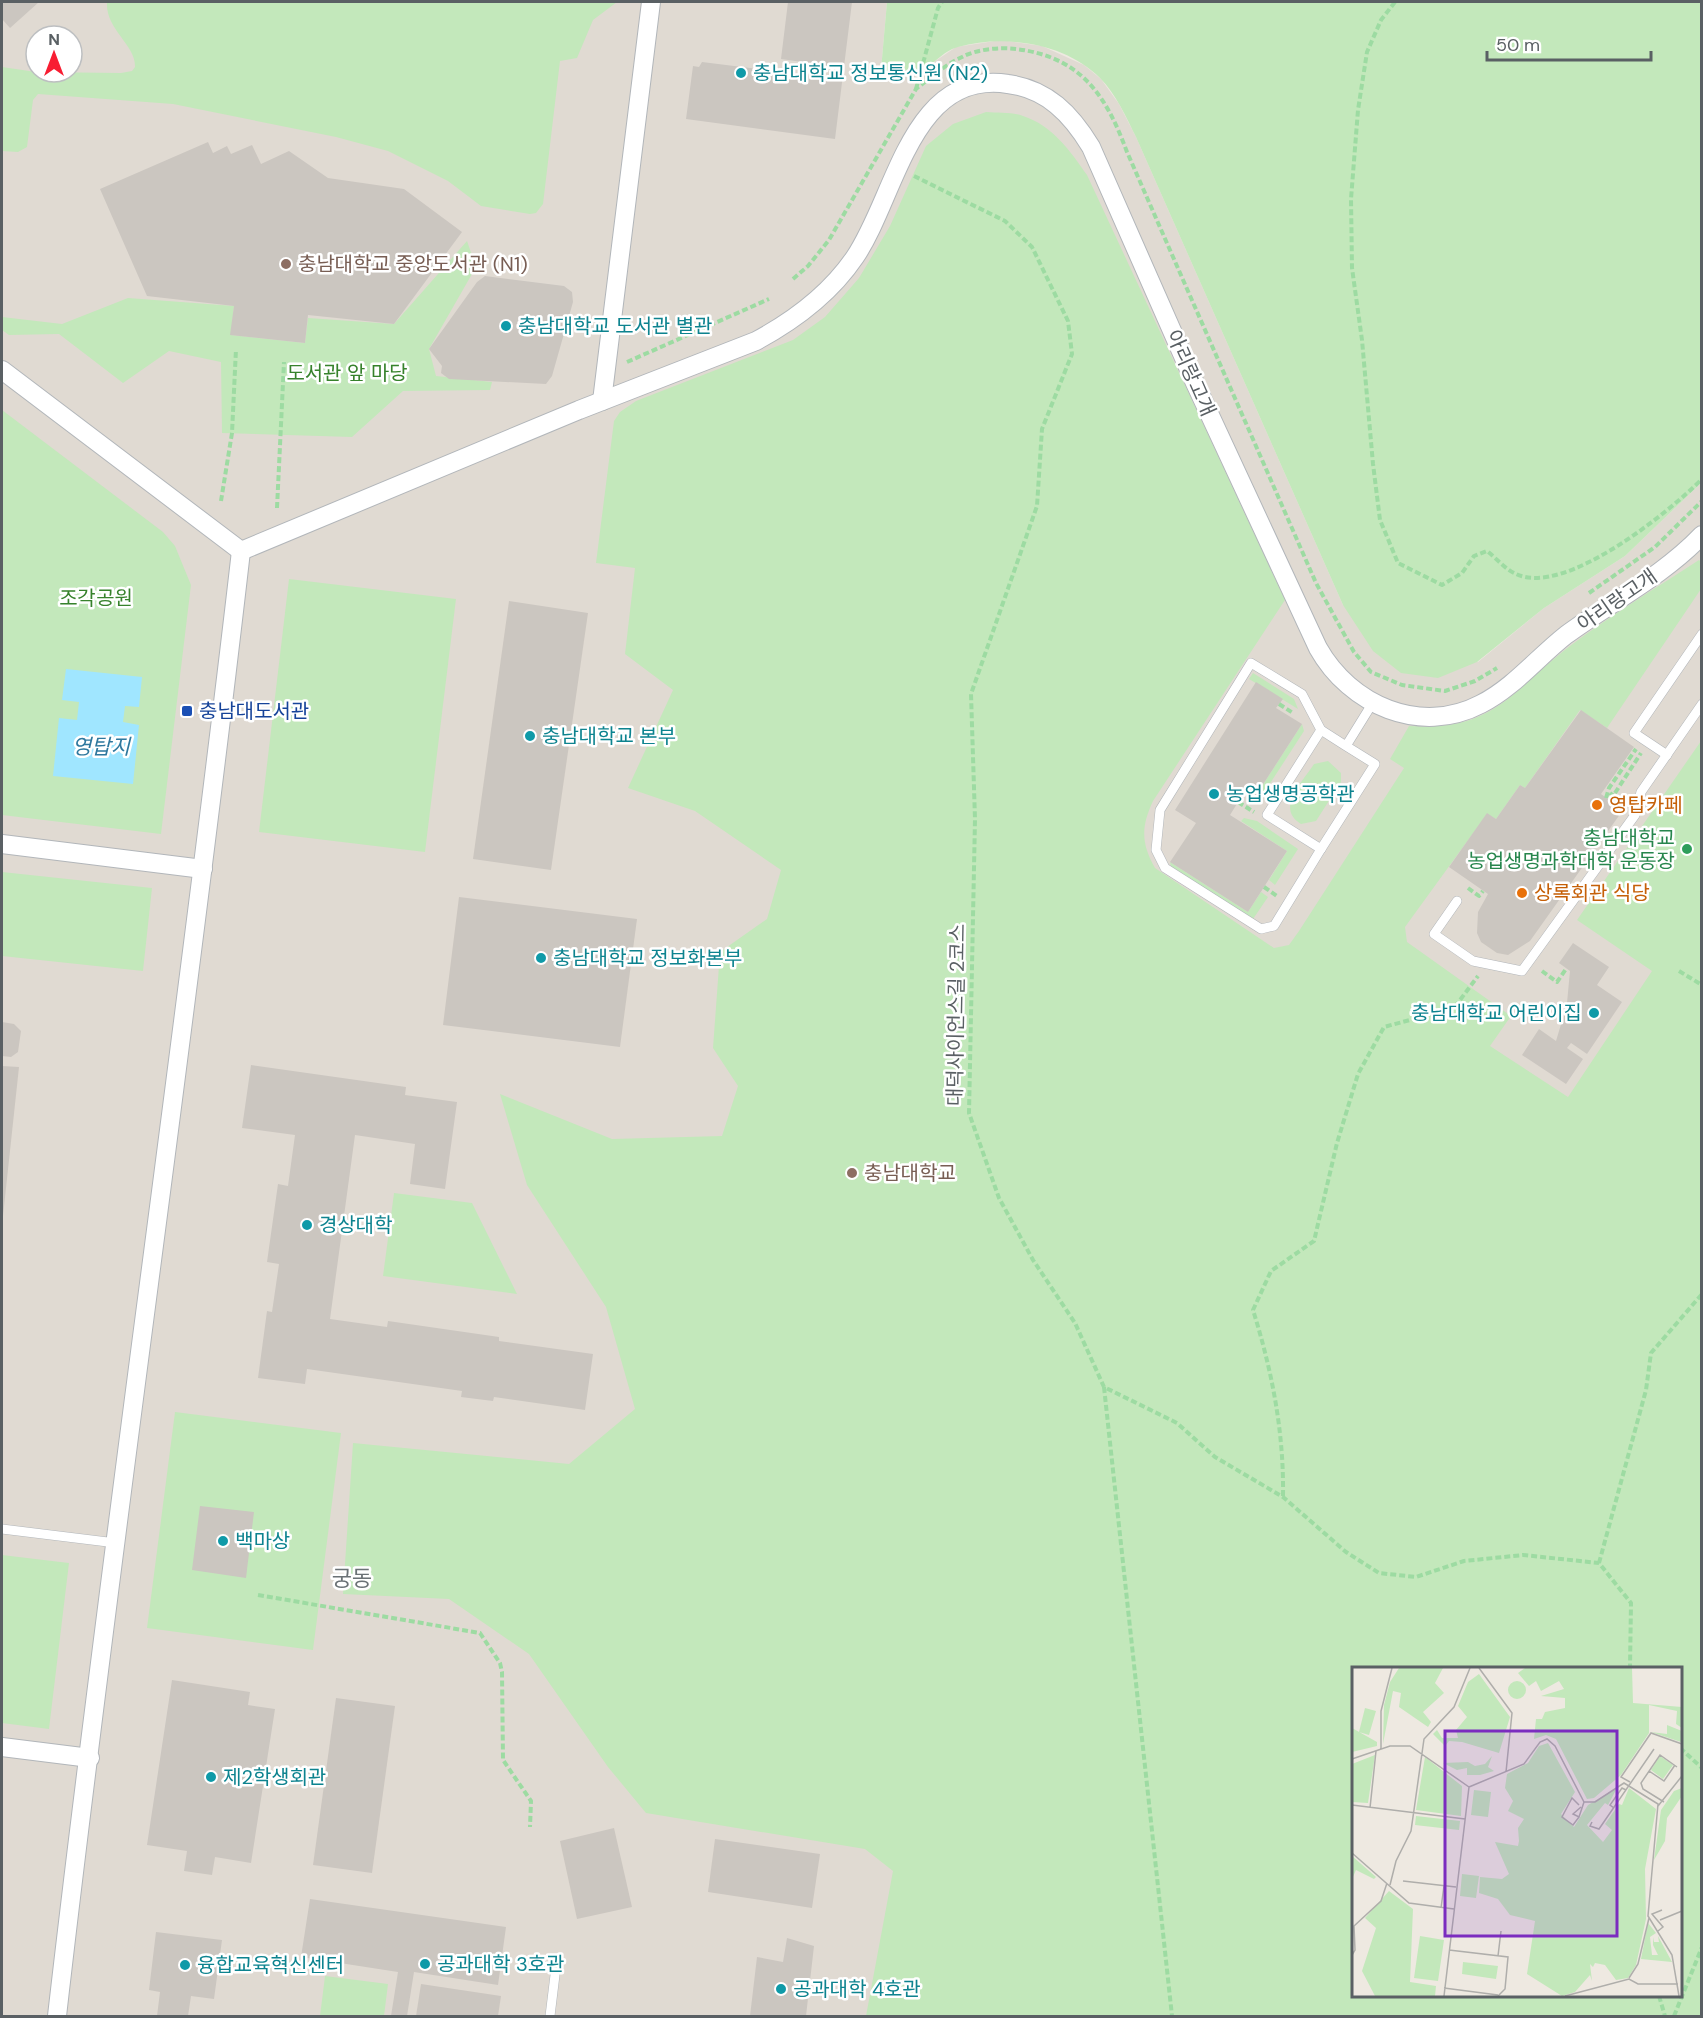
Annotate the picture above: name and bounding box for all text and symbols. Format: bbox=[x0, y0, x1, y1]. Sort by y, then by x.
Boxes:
north arrow bbox=[24, 24, 84, 84]
scale bar bbox=[1487, 24, 1650, 62]
text: N bbox=[48, 29, 60, 50]
text: 50 m bbox=[1496, 33, 1540, 57]
place label: 충남대학교 정보통신원 (N2) bbox=[753, 60, 988, 86]
marker: 충남대학교 정보통신원 (N2) bbox=[734, 66, 748, 80]
place label: 충남대학교 중앙도서관 (N1) bbox=[298, 251, 528, 277]
marker: 충남대학교 중앙도서관 (N1) bbox=[279, 257, 293, 271]
place label: 충남대학교 도서관 별관 bbox=[518, 313, 713, 339]
marker: 충남대학교 도서관 별관 bbox=[499, 319, 513, 333]
street label: 아리랑고개 bbox=[1160, 326, 1222, 420]
park label: 도서관 앞 마당 bbox=[286, 360, 408, 386]
street label: 아리랑고개 bbox=[1572, 563, 1662, 637]
park label: 조각공원 bbox=[59, 585, 133, 611]
place label: 충남대도서관 bbox=[199, 698, 309, 724]
marker: 충남대도서관 bbox=[180, 704, 194, 718]
place label: 충남대학교 본부 bbox=[542, 723, 676, 749]
marker: 충남대학교 본부 bbox=[523, 729, 537, 743]
water label: 영탑지 bbox=[72, 733, 132, 761]
place label: 농업생명공학관 bbox=[1226, 781, 1355, 807]
marker: 농업생명공학관 bbox=[1207, 787, 1221, 801]
place label: 영탑카페 bbox=[1609, 792, 1683, 818]
marker: 영탑카페 bbox=[1590, 798, 1604, 812]
place label: 충남대학교 농업생명과학대학 운동장 bbox=[1467, 825, 1675, 874]
marker: 충남대학교 농업생명과학대학 운동장 bbox=[1680, 842, 1694, 856]
place label: 상록회관 식당 bbox=[1534, 880, 1650, 906]
marker: 상록회관 식당 bbox=[1515, 886, 1529, 900]
street label: 대덕사이언스길 2코스 bbox=[941, 924, 971, 1106]
place label: 충남대학교 정보화본부 bbox=[553, 945, 742, 971]
marker: 충남대학교 정보화본부 bbox=[534, 951, 548, 965]
place label: 충남대학교 어린이집 bbox=[1411, 1000, 1582, 1026]
marker: 충남대학교 어린이집 bbox=[1587, 1006, 1601, 1020]
place label: 충남대학교 bbox=[864, 1160, 956, 1186]
marker: 충남대학교 bbox=[845, 1166, 859, 1180]
place label: 경상대학 bbox=[319, 1212, 393, 1238]
marker: 경상대학 bbox=[300, 1218, 314, 1232]
place label: 백마상 bbox=[235, 1528, 290, 1554]
marker: 백마상 bbox=[216, 1534, 230, 1548]
district label: 궁동 bbox=[332, 1564, 372, 1593]
inset map bbox=[1352, 1667, 1682, 1997]
place label: 제2학생회관 bbox=[223, 1764, 327, 1790]
marker: 제2학생회관 bbox=[204, 1770, 218, 1784]
place label: 공과대학 3호관 bbox=[437, 1951, 565, 1977]
place label: 융합교육혁신센터 bbox=[197, 1952, 344, 1978]
marker: 공과대학 3호관 bbox=[418, 1957, 432, 1971]
marker: 융합교육혁신센터 bbox=[178, 1958, 192, 1972]
place label: 공과대학 4호관 bbox=[793, 1976, 921, 2002]
marker: 공과대학 4호관 bbox=[774, 1982, 788, 1996]

